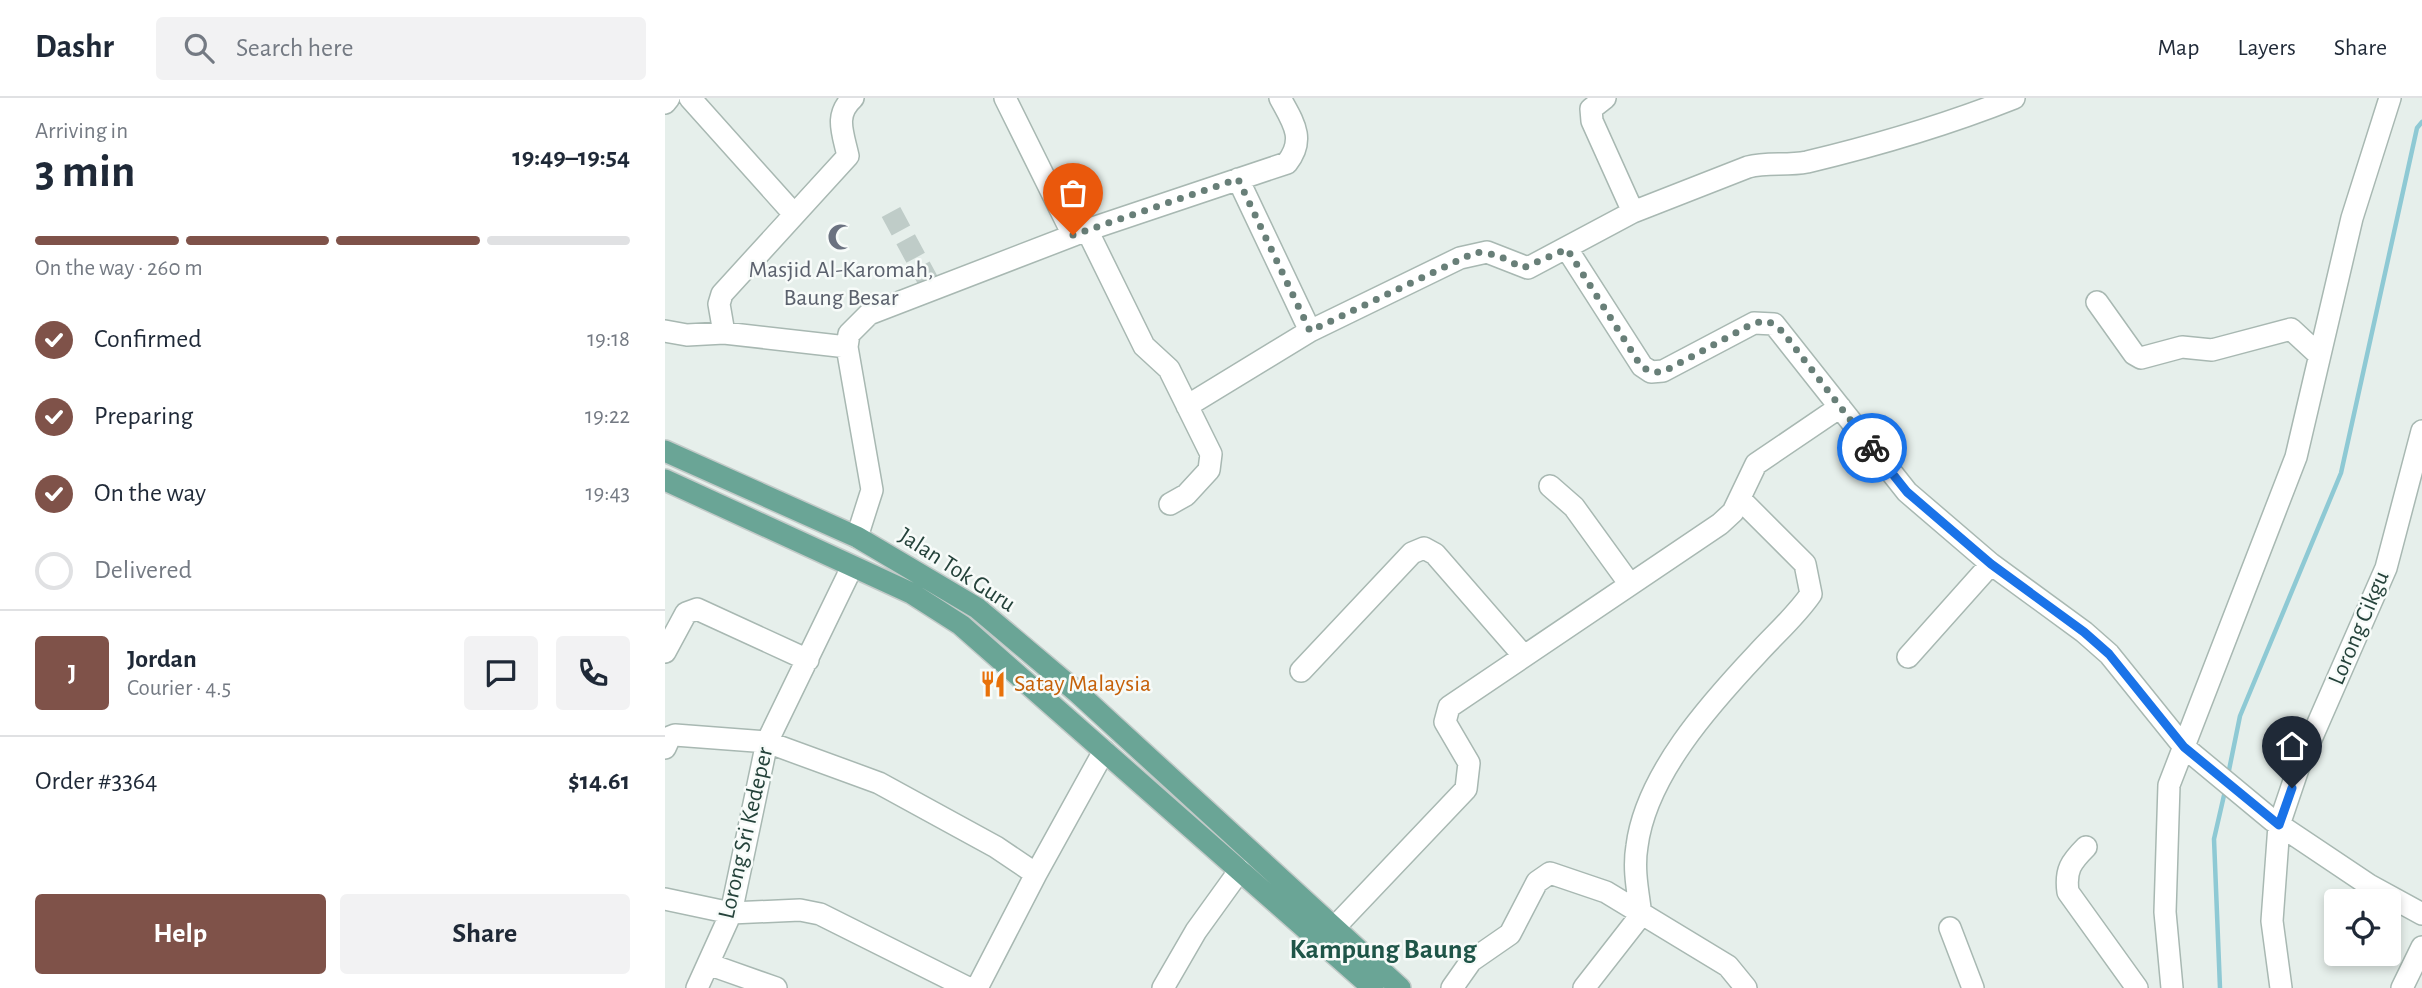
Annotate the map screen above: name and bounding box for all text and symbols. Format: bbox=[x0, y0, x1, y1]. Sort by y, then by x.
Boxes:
search box bbox=[156, 17, 646, 80]
icon: search bbox=[180, 29, 218, 67]
text: Dashr bbox=[35, 31, 114, 64]
text: Search here bbox=[236, 35, 353, 61]
text: Map bbox=[2157, 36, 2199, 60]
text: Layers bbox=[2237, 36, 2296, 60]
text: Share bbox=[2334, 36, 2387, 60]
text: Arriving in bbox=[35, 120, 128, 143]
text: 19:49–19:54 bbox=[512, 144, 630, 170]
text: 3 min bbox=[35, 149, 135, 195]
pin bbox=[1043, 163, 1103, 235]
icon: bag bbox=[1054, 174, 1092, 212]
mosque icon: Masjid Al-Karomah, Baung Besar bbox=[826, 222, 856, 252]
text: On the way · 260 m bbox=[35, 257, 203, 280]
place label: Masjid Al-Karomah, Baung Besar bbox=[749, 258, 933, 310]
icon: check bbox=[35, 321, 73, 359]
text: Confirmed bbox=[94, 326, 202, 352]
text: 19:18 bbox=[587, 328, 630, 351]
icon: check bbox=[35, 398, 73, 436]
text: Preparing bbox=[94, 403, 193, 429]
text: 19:22 bbox=[585, 405, 630, 428]
courier bbox=[1837, 413, 1907, 483]
icon: bike bbox=[1853, 429, 1891, 467]
icon: check bbox=[35, 475, 73, 513]
text: On the way bbox=[94, 480, 206, 506]
text: 19:43 bbox=[585, 482, 630, 505]
street label: Jalan Tok Guru bbox=[894, 523, 1020, 617]
text: Delivered bbox=[94, 557, 192, 583]
street label: Lorong Cikgu bbox=[2324, 568, 2394, 688]
button: chat bbox=[464, 636, 538, 710]
button: phone bbox=[556, 636, 630, 710]
text: Jordan bbox=[127, 646, 197, 672]
text: J bbox=[68, 660, 76, 686]
restaurant icon: Satay Malaysia bbox=[978, 669, 1008, 699]
place label: Satay Malaysia bbox=[1014, 672, 1151, 696]
text: Courier · 4.5 bbox=[127, 677, 231, 700]
pin bbox=[2262, 716, 2322, 788]
icon: home bbox=[2273, 727, 2311, 765]
street label: Lorong Sri Kedeper bbox=[715, 745, 777, 921]
text: Order #3364 bbox=[35, 768, 158, 794]
text: $14.61 bbox=[568, 768, 630, 794]
map controls bbox=[2324, 889, 2401, 966]
button: locate bbox=[2324, 889, 2401, 966]
button: Help bbox=[35, 894, 326, 974]
button: Share bbox=[340, 894, 630, 974]
district label: Kampung Baung bbox=[1290, 936, 1477, 964]

